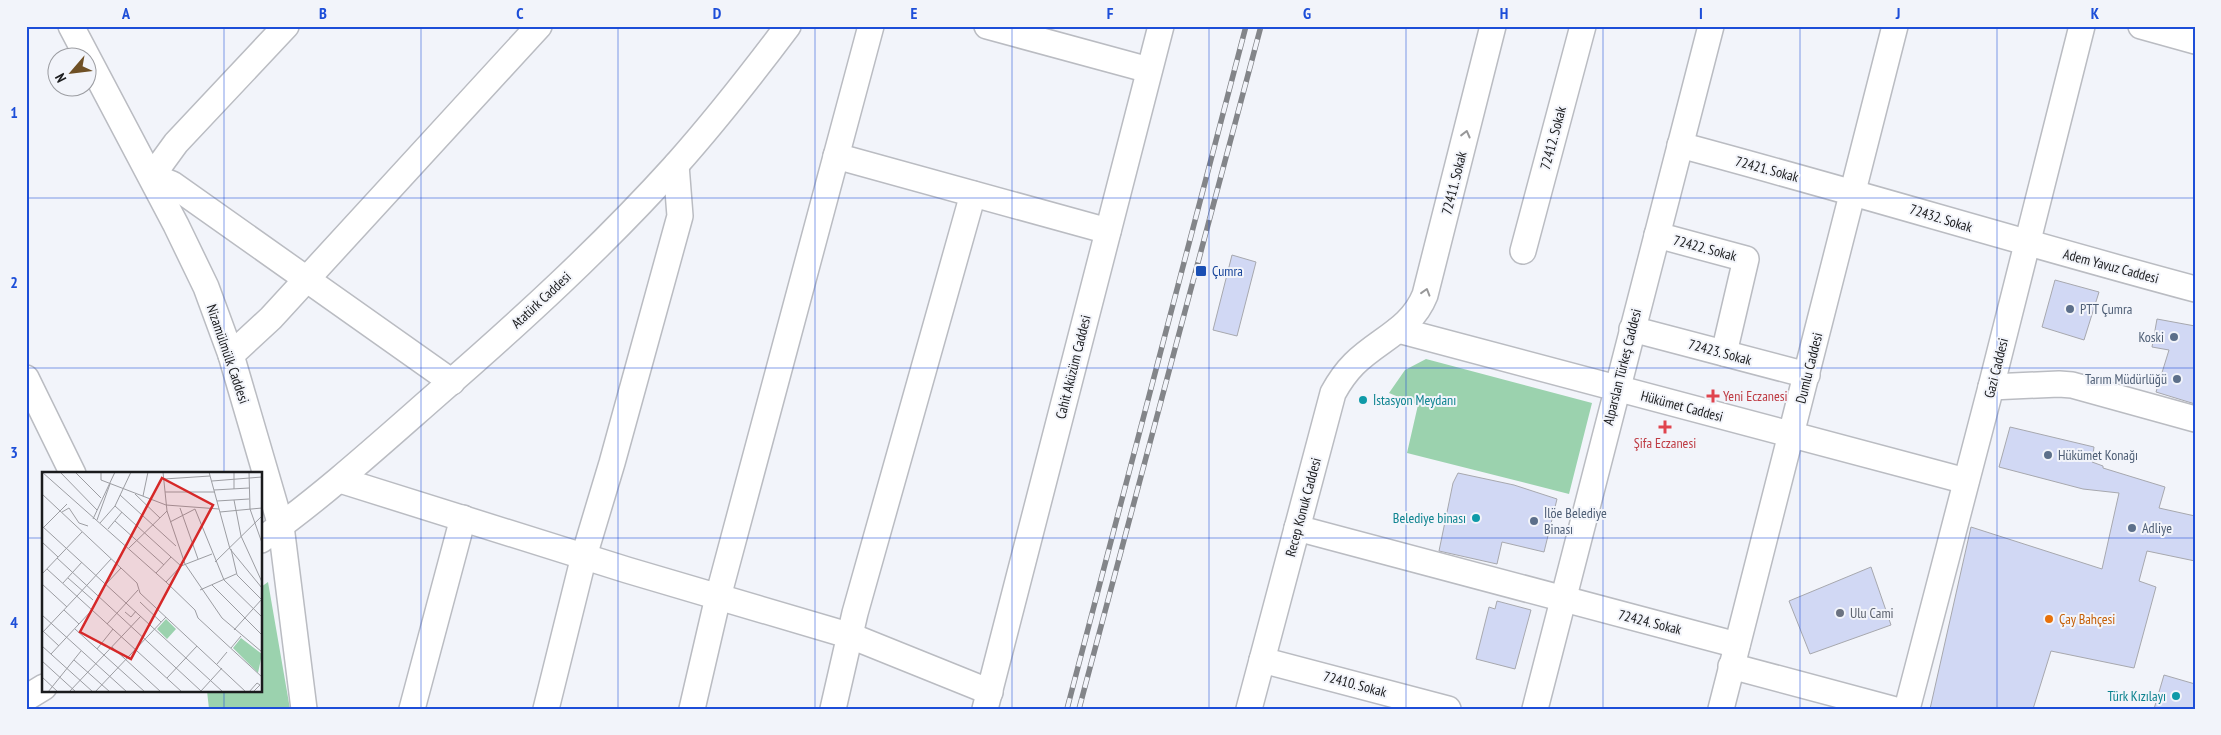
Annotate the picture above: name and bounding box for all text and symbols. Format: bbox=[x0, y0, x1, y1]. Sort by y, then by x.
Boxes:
text: A bbox=[121, 3, 131, 23]
text: B bbox=[319, 3, 327, 23]
text: C bbox=[516, 3, 524, 23]
text: D bbox=[713, 3, 722, 23]
text: E bbox=[911, 3, 918, 23]
text: F bbox=[1107, 3, 1114, 23]
text: G bbox=[1303, 3, 1311, 23]
text: H bbox=[1500, 3, 1508, 23]
text: I bbox=[1699, 3, 1703, 23]
text: J bbox=[1895, 3, 1900, 23]
text: K bbox=[2091, 3, 2100, 23]
north arrow bbox=[48, 48, 98, 98]
text: N bbox=[51, 71, 70, 86]
text: 1 bbox=[10, 102, 18, 122]
street label: 72412. Sokak bbox=[1536, 104, 1570, 172]
one-way arrow bbox=[1460, 130, 1471, 139]
street label: 72411. Sokak bbox=[1437, 149, 1471, 216]
street label: 72421. Sokak bbox=[1733, 152, 1801, 186]
street label: 72432. Sokak bbox=[1908, 200, 1975, 236]
street label: 72422. Sokak bbox=[1671, 231, 1739, 265]
street label: Adem Yavuz Caddesi bbox=[2061, 245, 2161, 287]
place label: Çumra bbox=[1212, 262, 1243, 280]
marker: Çumra bbox=[1194, 264, 1208, 278]
street label: Atatürk Caddesi bbox=[507, 268, 575, 332]
text: 2 bbox=[10, 272, 18, 292]
one-way arrow bbox=[1420, 287, 1431, 296]
place label: PTT Çumra bbox=[2080, 300, 2132, 318]
street label: Nizamülmülk Caddesi bbox=[203, 302, 253, 406]
marker: PTT Çumra bbox=[2064, 303, 2076, 315]
street label: Alparslan Türkeş Caddesi bbox=[1599, 307, 1645, 427]
street label: Cahit Aküzüm Caddesi bbox=[1051, 313, 1095, 421]
place label: Koski bbox=[2138, 328, 2164, 346]
street label: Dumlu Caddesi bbox=[1792, 331, 1826, 405]
marker: Koski bbox=[2168, 331, 2180, 343]
street label: 72423. Sokak bbox=[1686, 335, 1754, 369]
street label: Gazi Caddesi bbox=[1980, 336, 2012, 400]
place label: Tarım Müdürlüğü bbox=[2085, 370, 2167, 388]
marker: Tarım Müdürlüğü bbox=[2171, 373, 2183, 385]
street label: Hükümet Caddesi bbox=[1639, 386, 1725, 426]
place label: Yeni Eczanesi bbox=[1723, 387, 1787, 405]
marker: Yeni Eczanesi bbox=[1707, 390, 1719, 402]
place label: İstasyon Meydanı bbox=[1373, 391, 1456, 409]
marker: İstasyon Meydanı bbox=[1357, 394, 1369, 406]
marker: Şifa Eczanesi bbox=[1659, 421, 1671, 433]
place label: Şifa Eczanesi bbox=[1634, 434, 1696, 452]
text: 3 bbox=[10, 442, 18, 462]
place label: Hükümet Konağı bbox=[2058, 446, 2138, 464]
marker: Hükümet Konağı bbox=[2042, 449, 2054, 461]
street label: Recep Konuk Caddesi bbox=[1281, 456, 1325, 558]
inset map bbox=[42, 472, 262, 692]
place label: İlöe Belediye Binası bbox=[1544, 504, 1607, 538]
place label: Belediye binası bbox=[1393, 509, 1466, 527]
marker: Belediye binası bbox=[1470, 512, 1482, 524]
marker: İlöe Belediye Binası bbox=[1528, 515, 1540, 527]
place label: Adliye bbox=[2142, 519, 2172, 537]
marker: Adliye bbox=[2126, 522, 2138, 534]
place label: Ulu Cami bbox=[1850, 604, 1894, 622]
street label: 72424. Sokak bbox=[1617, 605, 1684, 639]
marker: Ulu Cami bbox=[1834, 607, 1846, 619]
place label: Çay Bahçesi bbox=[2059, 610, 2115, 628]
text: 4 bbox=[10, 612, 18, 632]
marker: Çay Bahçesi bbox=[2043, 613, 2055, 625]
street label: 72410. Sokak bbox=[1321, 667, 1389, 701]
place label: Türk Kızılayı bbox=[2107, 687, 2166, 705]
marker: Türk Kızılayı bbox=[2170, 690, 2182, 702]

